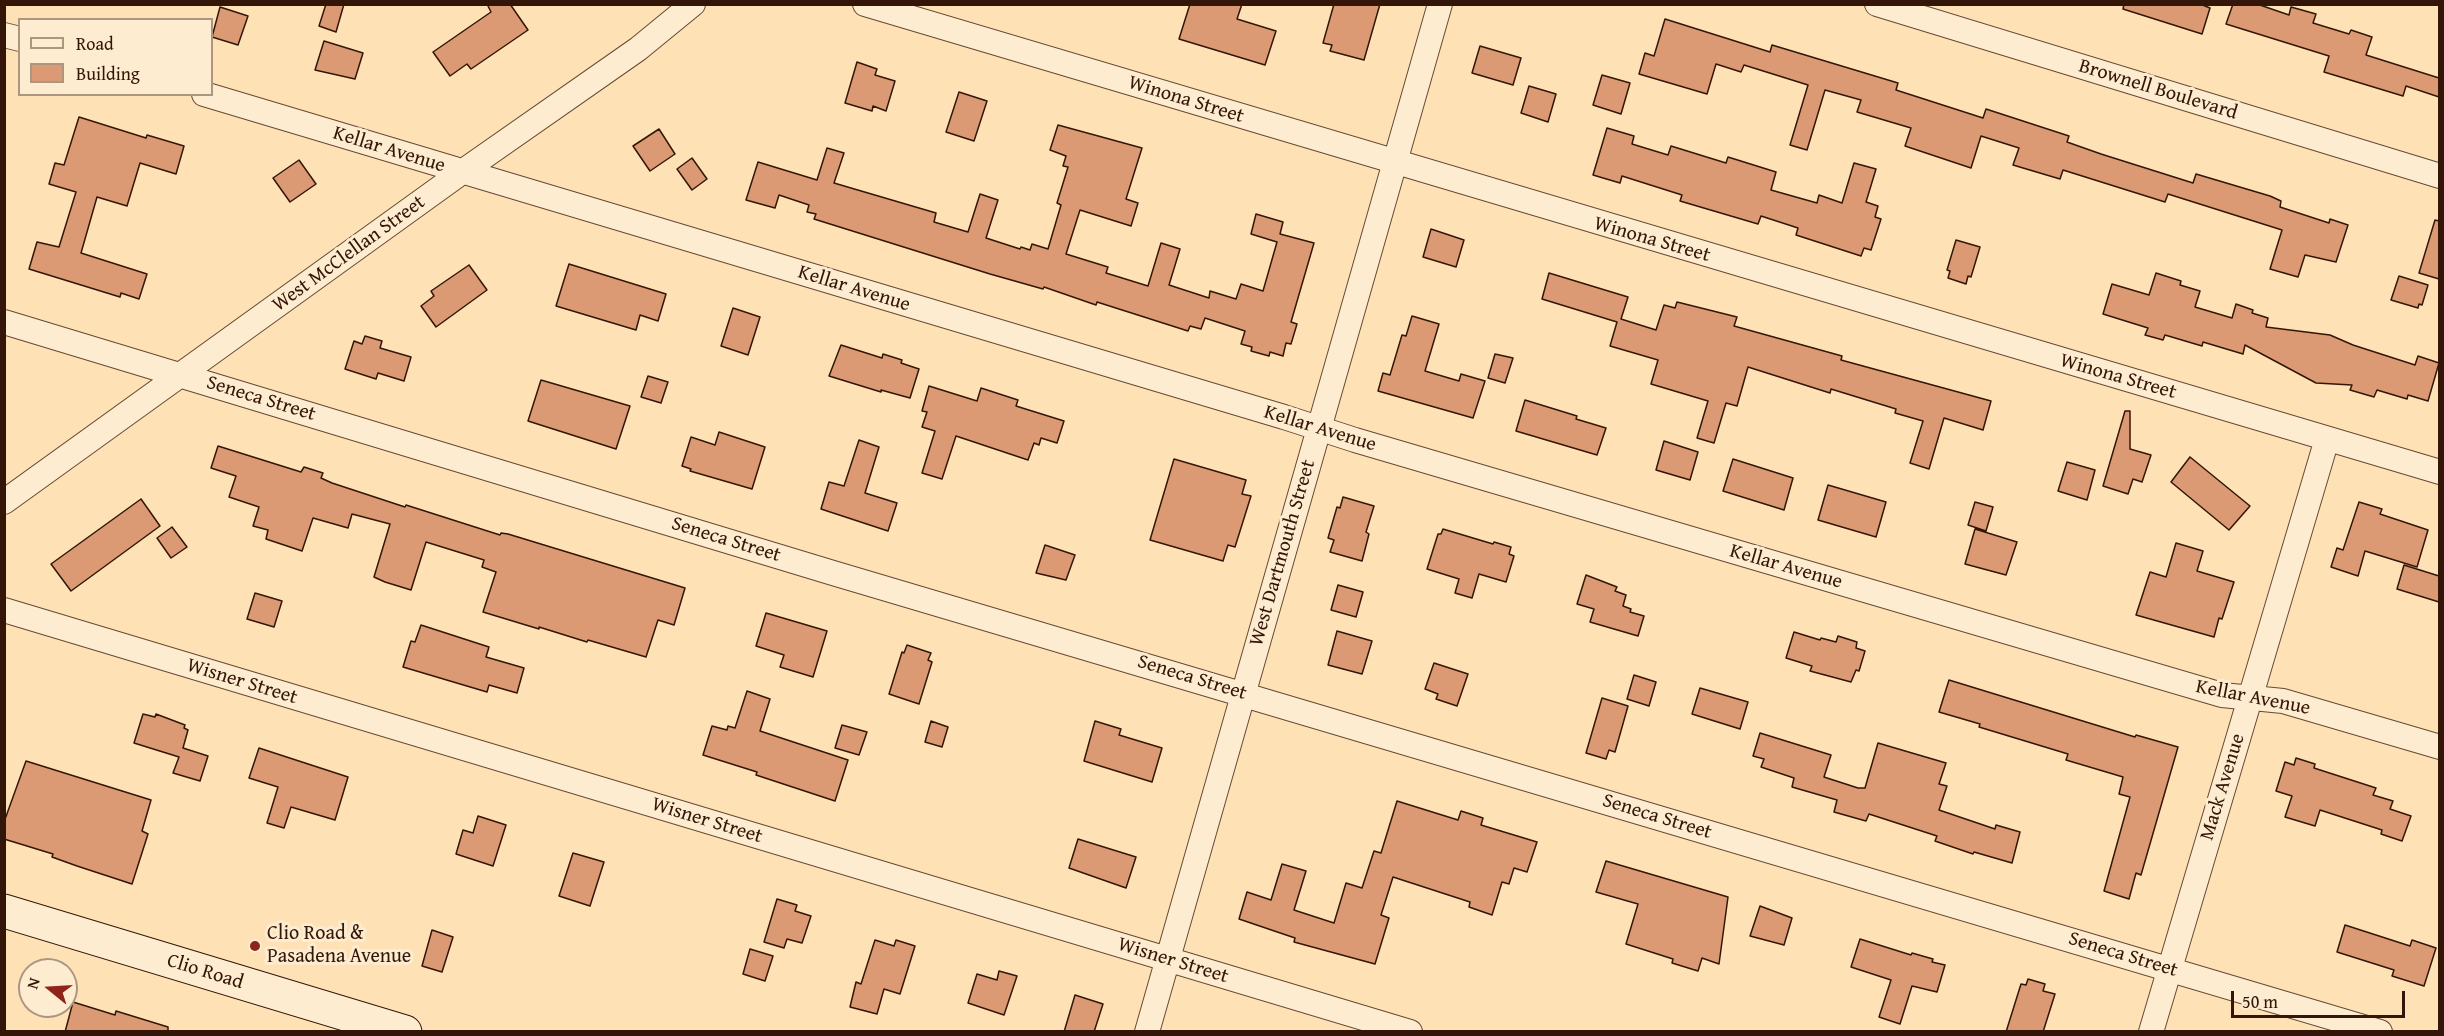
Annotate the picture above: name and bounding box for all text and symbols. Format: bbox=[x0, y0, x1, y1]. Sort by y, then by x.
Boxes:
legend bbox=[18, 18, 213, 96]
text: Road bbox=[76, 30, 114, 57]
street label: Brownell Boulevard bbox=[2076, 54, 2240, 126]
text: Building bbox=[76, 60, 140, 87]
street label: Winona Street bbox=[1125, 71, 1247, 129]
street label: Kellar Avenue bbox=[330, 122, 448, 178]
street label: West McClellan Street bbox=[268, 190, 430, 318]
street label: Winona Street bbox=[1591, 212, 1713, 268]
street label: Kellar Avenue bbox=[795, 261, 913, 317]
street label: Winona Street bbox=[2057, 349, 2179, 405]
street label: Seneca Street bbox=[203, 371, 319, 427]
street label: Kellar Avenue bbox=[1261, 401, 1379, 457]
street label: West Dartmouth Street bbox=[1245, 457, 1321, 649]
street label: Seneca Street bbox=[668, 512, 784, 568]
street label: Kellar Avenue bbox=[1727, 539, 1845, 595]
street label: Seneca Street bbox=[1134, 650, 1250, 706]
street label: Wisner Street bbox=[184, 654, 300, 710]
street label: Kellar Avenue bbox=[2194, 675, 2312, 721]
street label: Mack Avenue bbox=[2195, 731, 2251, 843]
street label: Seneca Street bbox=[1599, 789, 1715, 845]
street label: Wisner Street bbox=[649, 793, 765, 849]
place label: Clio Road & Pasadena Avenue bbox=[267, 922, 411, 969]
street label: Seneca Street bbox=[2065, 927, 2181, 983]
street label: Wisner Street bbox=[1115, 933, 1231, 989]
marker: Clio Road & Pasadena Avenue bbox=[248, 939, 262, 953]
street label: Clio Road bbox=[164, 949, 246, 995]
north arrow bbox=[18, 958, 78, 1018]
text: N bbox=[20, 974, 46, 992]
scale bar bbox=[2234, 979, 2408, 1017]
text: 50 m bbox=[2242, 988, 2278, 1015]

